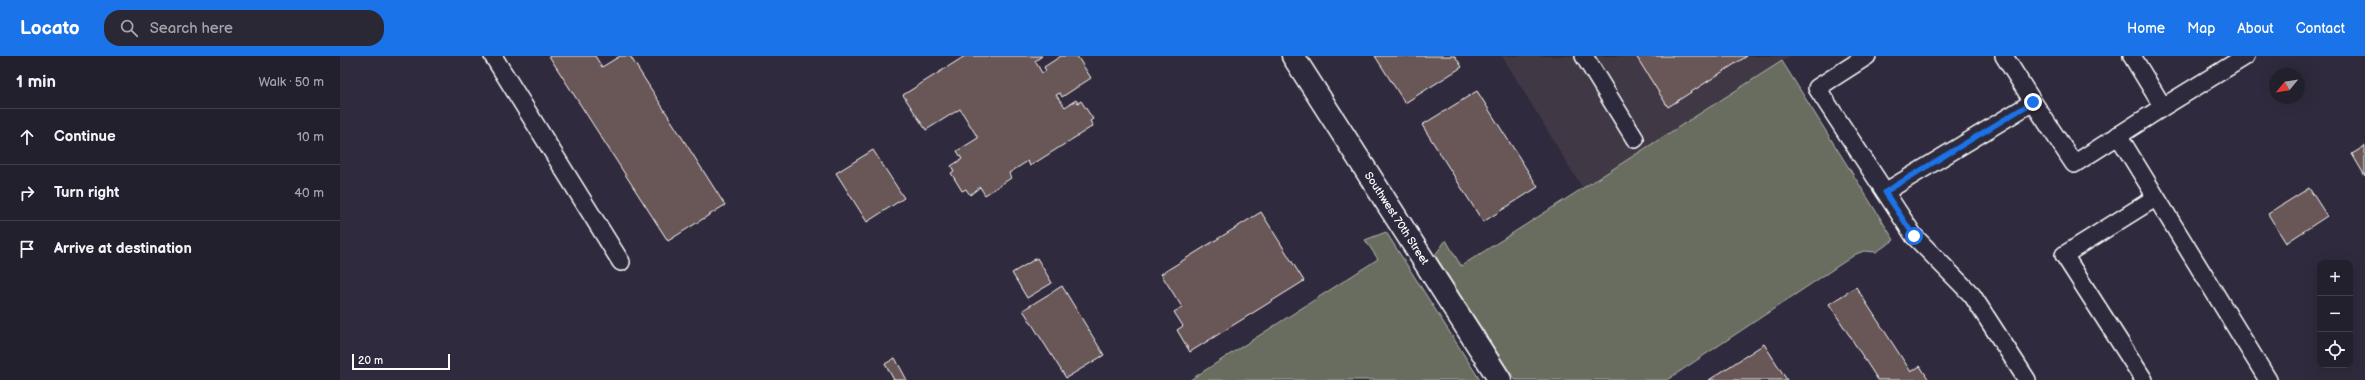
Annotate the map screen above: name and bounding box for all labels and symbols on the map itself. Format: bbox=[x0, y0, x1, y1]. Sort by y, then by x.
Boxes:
north arrow bbox=[2269, 68, 2305, 104]
route end bbox=[2024, 93, 2042, 111]
street label: Southwest 70th Street bbox=[1362, 169, 1432, 268]
route start bbox=[1905, 227, 1923, 245]
scale bar bbox=[352, 352, 450, 371]

